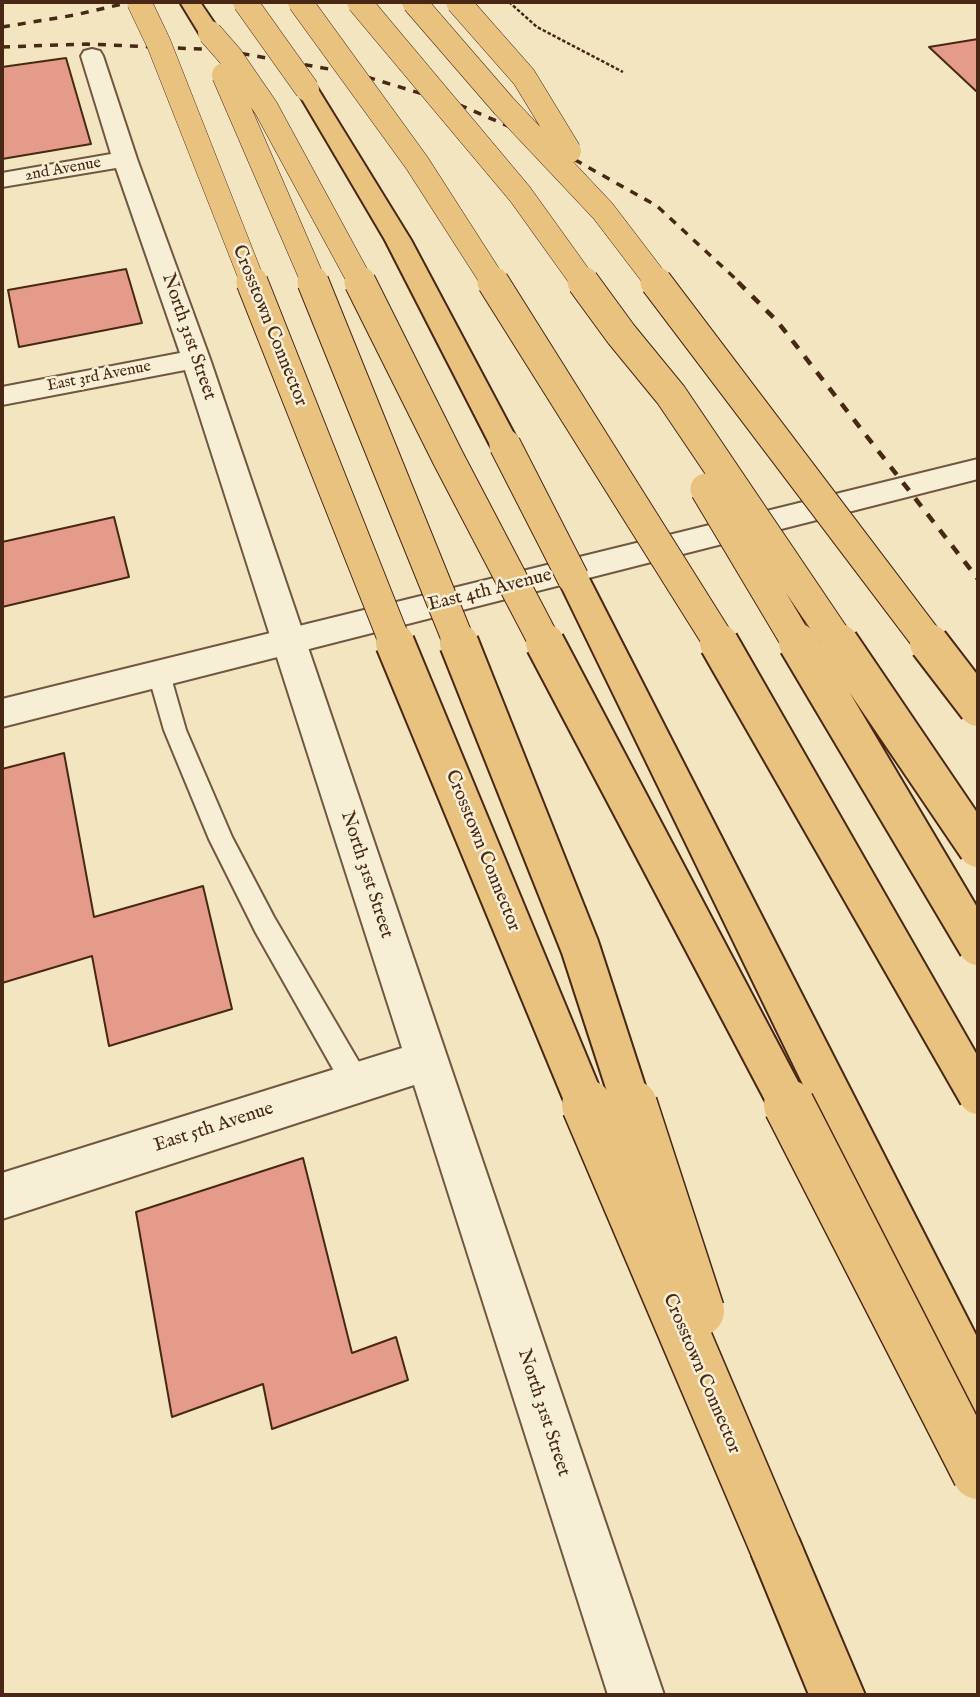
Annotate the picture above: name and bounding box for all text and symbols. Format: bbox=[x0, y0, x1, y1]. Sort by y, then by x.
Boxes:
street label: 2nd Avenue bbox=[23, 154, 103, 186]
street label: Crosstown Connector bbox=[226, 242, 312, 410]
street label: North 31st Street bbox=[156, 271, 220, 403]
street label: East 3rd Avenue bbox=[45, 358, 153, 396]
street label: East 4th Avenue bbox=[426, 565, 554, 617]
street label: Crosstown Connector bbox=[439, 767, 525, 935]
street label: North 31st Street bbox=[335, 808, 397, 942]
street label: East 5th Avenue bbox=[151, 1098, 277, 1158]
street label: Crosstown Connector bbox=[657, 1290, 745, 1458]
street label: North 31st Street bbox=[512, 1346, 574, 1480]

